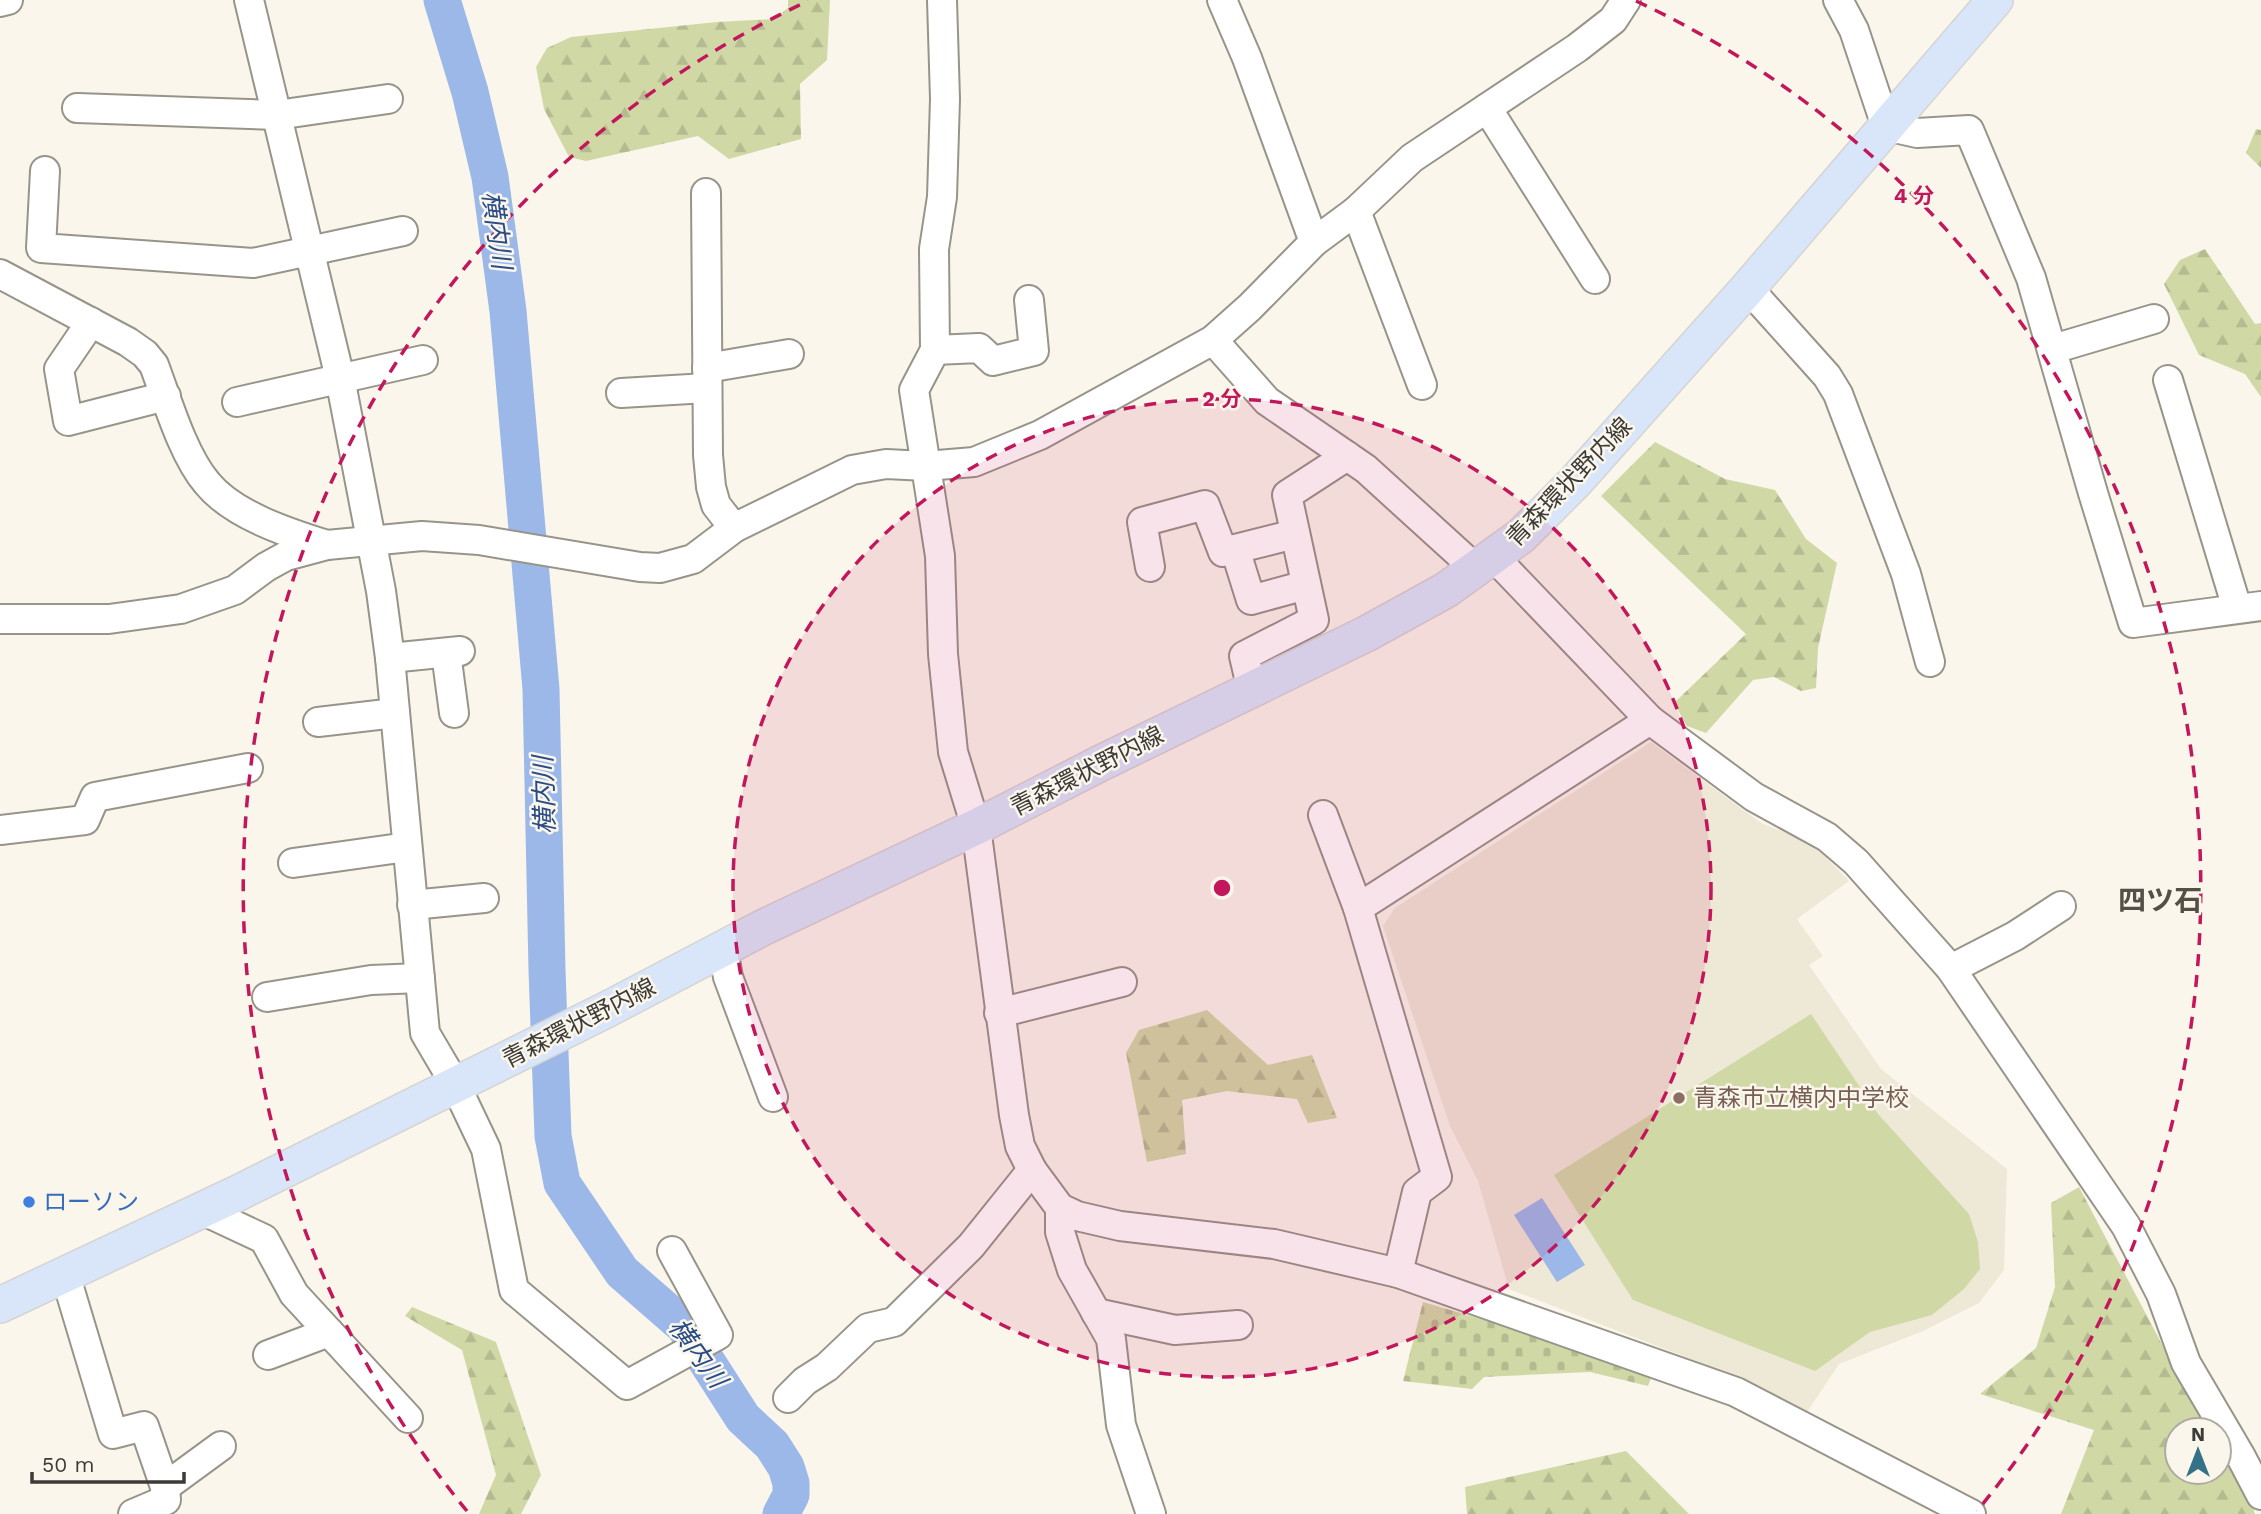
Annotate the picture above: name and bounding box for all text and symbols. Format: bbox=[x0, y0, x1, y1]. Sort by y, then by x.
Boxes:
text: 4 分 bbox=[1894, 183, 1934, 208]
water label: 横内川 bbox=[477, 189, 518, 274]
text: 2 分 bbox=[1202, 386, 1242, 411]
street label: 青森環状野内線 bbox=[1501, 412, 1637, 552]
street label: 青森環状野内線 bbox=[1006, 720, 1168, 822]
water label: 横内川 bbox=[528, 753, 560, 835]
centre of rings bbox=[1210, 876, 1234, 900]
district label: 四ツ石 bbox=[2118, 884, 2202, 917]
street label: 青森環状野内線 bbox=[498, 972, 660, 1074]
place label: 青森市立横内中学校 bbox=[1693, 1084, 1909, 1112]
marker: 青森市立横内中学校 bbox=[1671, 1090, 1687, 1106]
place label: ローソン bbox=[43, 1188, 139, 1216]
marker: ローソン bbox=[21, 1194, 37, 1210]
water label: 横内川 bbox=[663, 1313, 735, 1396]
north arrow bbox=[2163, 1416, 2233, 1486]
text: N bbox=[2191, 1423, 2205, 1446]
scale bar bbox=[32, 1440, 184, 1484]
text: 50 m bbox=[42, 1452, 94, 1477]

